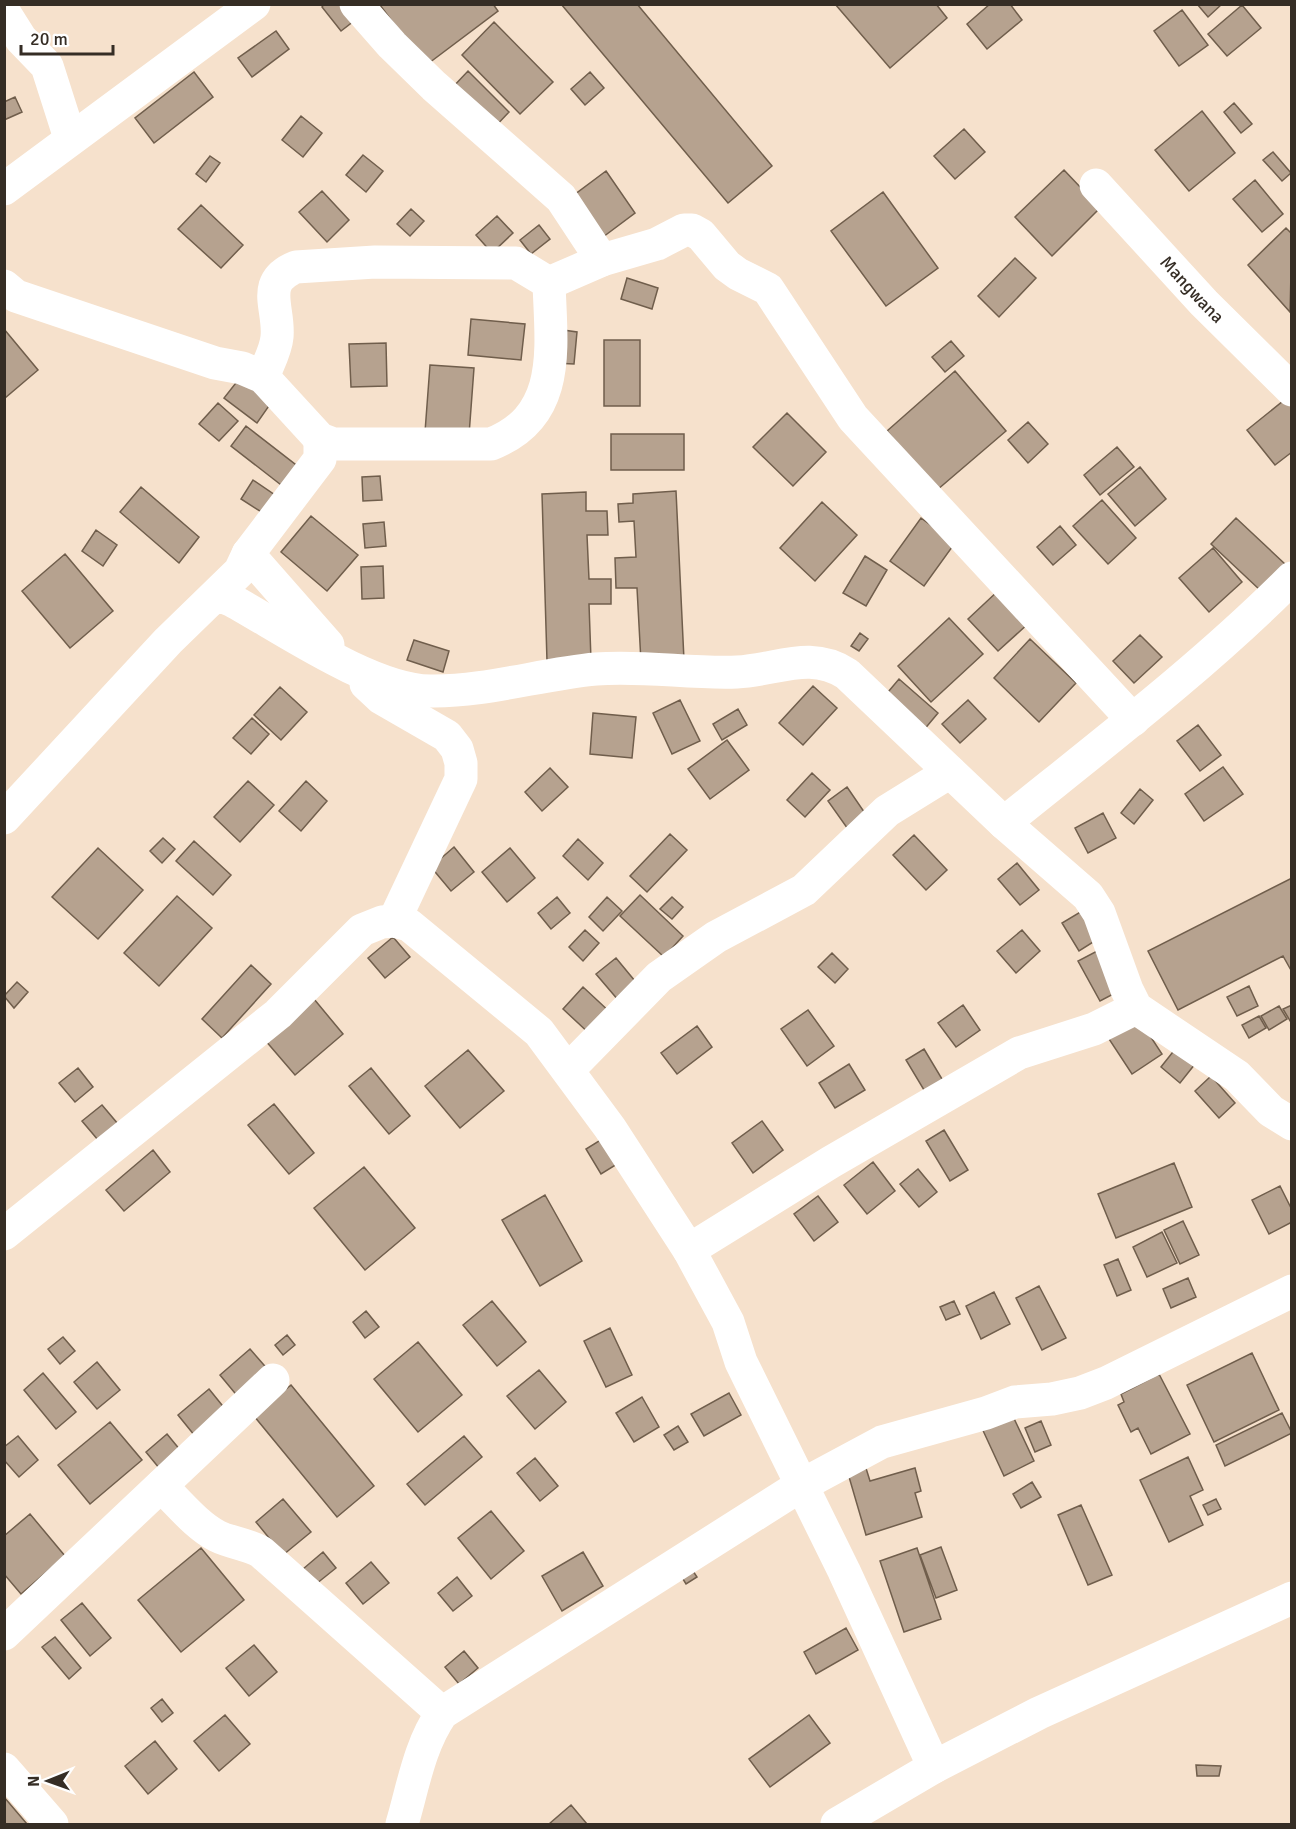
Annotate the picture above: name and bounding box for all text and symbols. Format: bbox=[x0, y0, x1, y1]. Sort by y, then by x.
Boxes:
scale bar bbox=[21, 18, 112, 56]
text: 20 m bbox=[30, 28, 68, 50]
street label: Mangwana bbox=[1155, 251, 1229, 328]
north arrow bbox=[18, 1751, 78, 1811]
text: N bbox=[24, 1776, 44, 1787]

